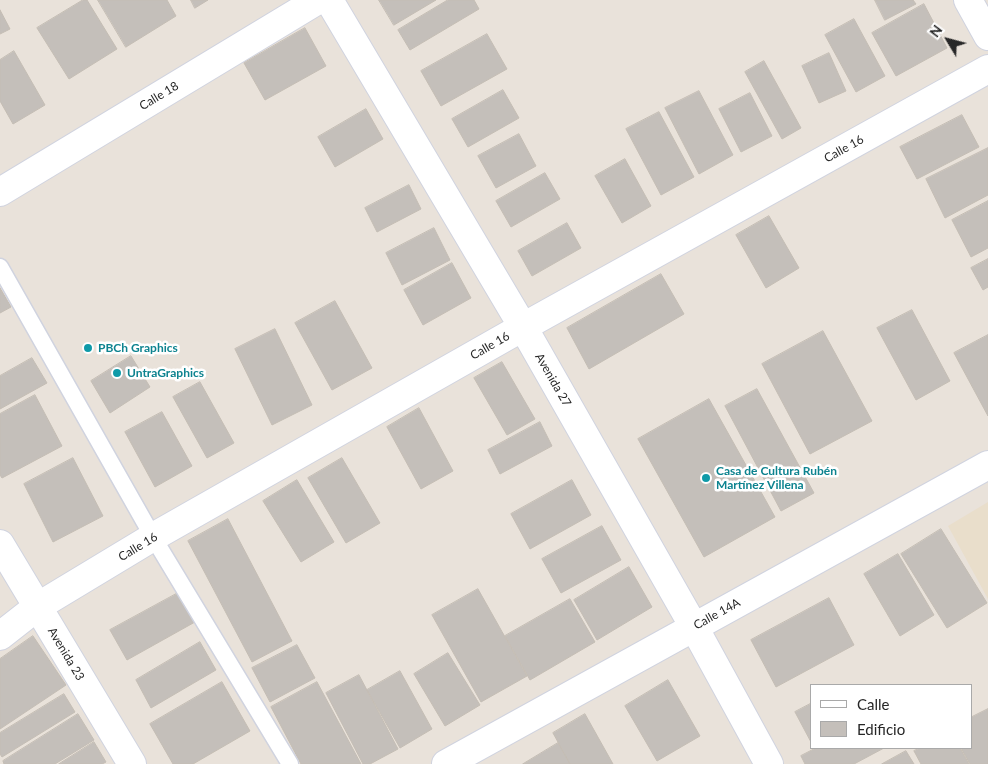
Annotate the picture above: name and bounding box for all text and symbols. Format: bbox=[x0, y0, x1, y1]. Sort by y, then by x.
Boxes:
north arrow bbox=[923, 15, 973, 65]
text: N bbox=[926, 21, 946, 40]
street label: Calle 18 bbox=[137, 79, 181, 113]
street label: Calle 16 bbox=[822, 132, 866, 166]
street label: Calle 16 bbox=[468, 329, 512, 363]
place label: PBCh Graphics bbox=[98, 341, 178, 355]
marker: PBCh Graphics bbox=[82, 342, 94, 354]
street label: Avenida 27 bbox=[532, 351, 574, 409]
place label: UntraGraphics bbox=[127, 366, 204, 380]
marker: UntraGraphics bbox=[111, 367, 123, 379]
place label: Casa de Cultura Rubén Martínez Villena bbox=[716, 464, 837, 492]
marker: Casa de Cultura Rubén Martínez Villena bbox=[700, 472, 712, 484]
street label: Calle 16 bbox=[116, 530, 160, 564]
street label: Calle 14A bbox=[691, 595, 743, 633]
street label: Avenida 23 bbox=[45, 625, 87, 683]
legend bbox=[810, 684, 973, 749]
text: Calle bbox=[857, 695, 889, 713]
text: Edificio bbox=[857, 720, 905, 738]

